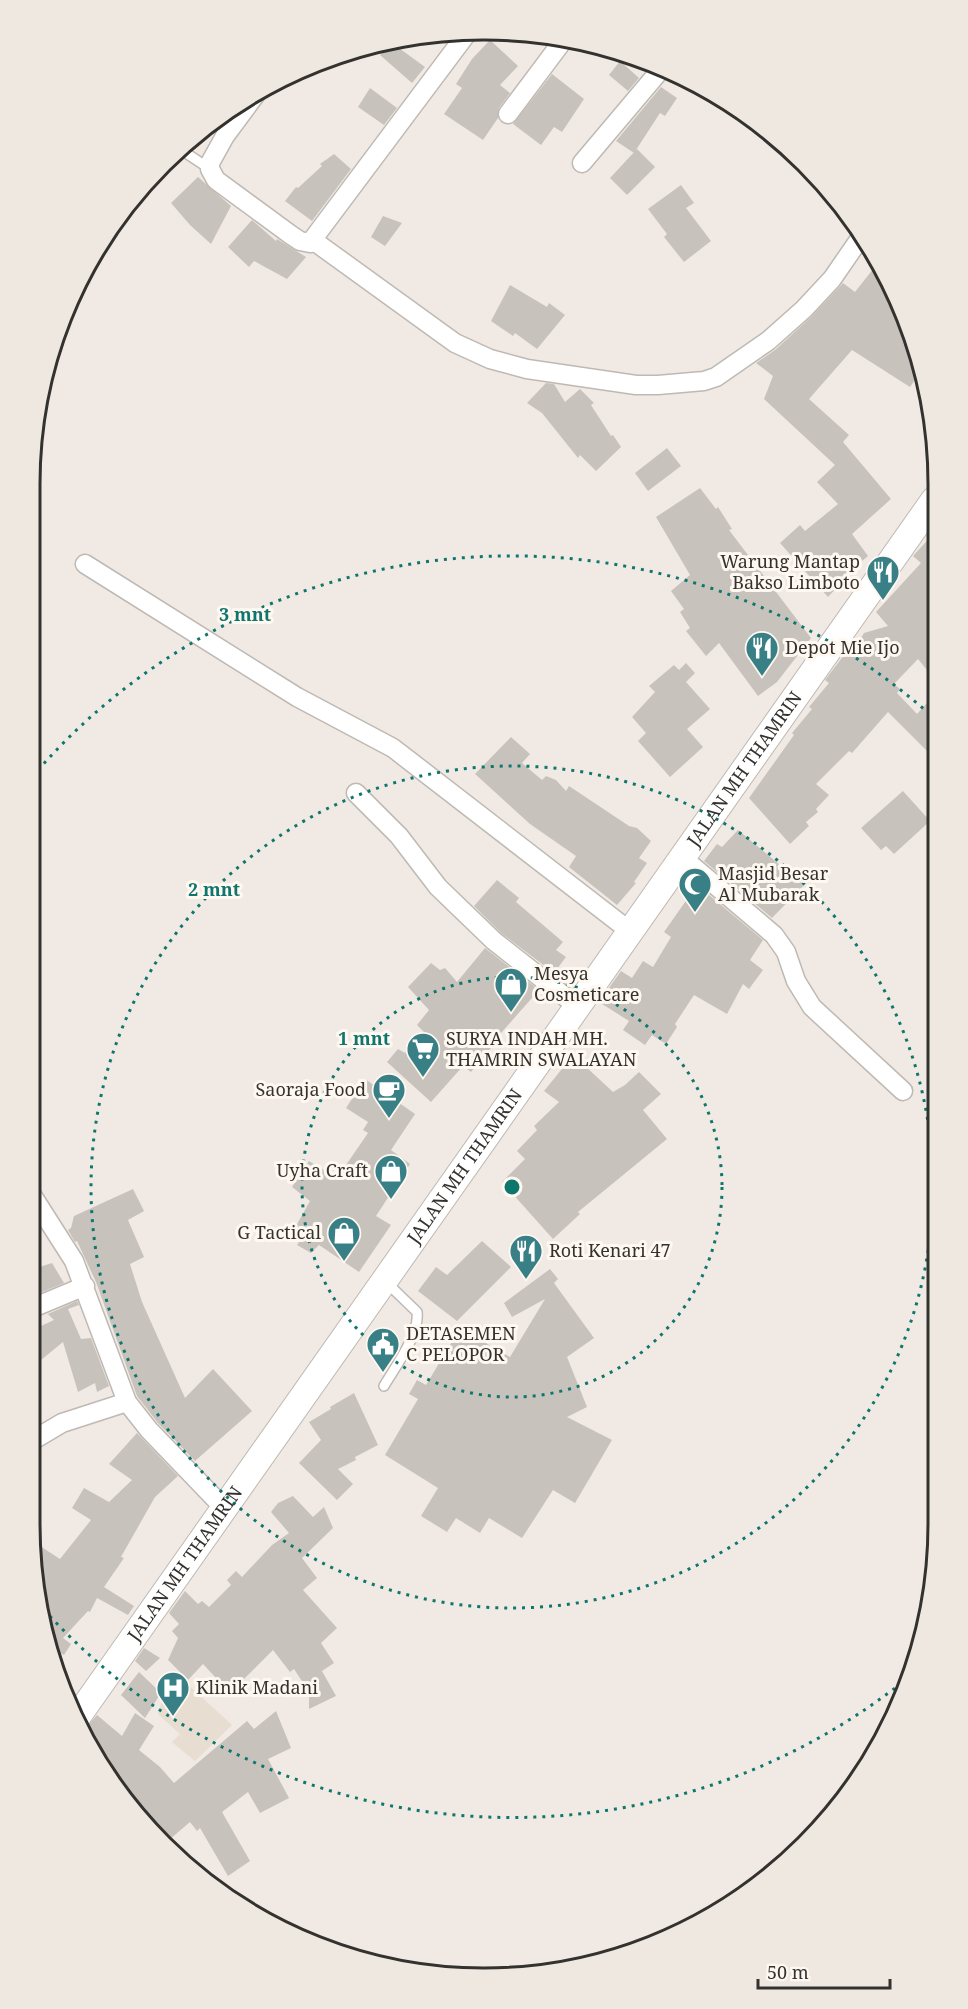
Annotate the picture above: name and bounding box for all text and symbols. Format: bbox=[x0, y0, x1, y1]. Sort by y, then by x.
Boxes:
place label: Warung Mantap Bakso Limboto bbox=[720, 549, 860, 594]
restaurant icon: Warung Mantap Bakso Limboto bbox=[865, 554, 901, 601]
text: 3 mnt bbox=[219, 602, 271, 626]
restaurant icon: Depot Mie Ijo bbox=[744, 630, 780, 677]
place label: Depot Mie Ijo bbox=[785, 635, 900, 659]
street label: JALAN MH THAMRIN bbox=[680, 686, 807, 852]
place label: Masjid Besar Al Mubarak bbox=[718, 861, 829, 906]
mosque icon: Masjid Besar Al Mubarak bbox=[677, 866, 713, 913]
text: 2 mnt bbox=[188, 877, 240, 901]
place label: Mesya Cosmeticare bbox=[534, 961, 639, 1006]
shop icon: Mesya Cosmeticare bbox=[493, 966, 529, 1013]
text: 1 mnt bbox=[338, 1026, 390, 1050]
place label: SURYA INDAH MH. THAMRIN SWALAYAN bbox=[446, 1026, 637, 1071]
supermarket icon: SURYA INDAH MH. THAMRIN SWALAYAN bbox=[405, 1031, 441, 1078]
cafe icon: Saoraja Food bbox=[371, 1072, 407, 1119]
place label: Saoraja Food bbox=[255, 1077, 366, 1101]
street label: JALAN MH THAMRIN bbox=[401, 1083, 527, 1249]
shop icon: Uyha Craft bbox=[373, 1153, 409, 1200]
place label: Uyha Craft bbox=[276, 1158, 368, 1182]
centre of rings bbox=[502, 1177, 522, 1197]
shop icon: G Tactical bbox=[326, 1215, 362, 1262]
place label: G Tactical bbox=[237, 1220, 321, 1244]
restaurant icon: Roti Kenari 47 bbox=[508, 1233, 544, 1280]
place label: Roti Kenari 47 bbox=[549, 1238, 671, 1262]
place label: DETASEMEN C PELOPOR bbox=[406, 1321, 516, 1366]
public building icon: DETASEMEN C PELOPOR bbox=[365, 1326, 401, 1373]
street label: JALAN MH THAMRIN bbox=[121, 1481, 247, 1646]
hospital icon: Klinik Madani bbox=[155, 1670, 191, 1717]
place label: Klinik Madani bbox=[196, 1675, 318, 1699]
scale bar bbox=[758, 1952, 890, 1990]
text: 50 m bbox=[767, 1960, 809, 1984]

